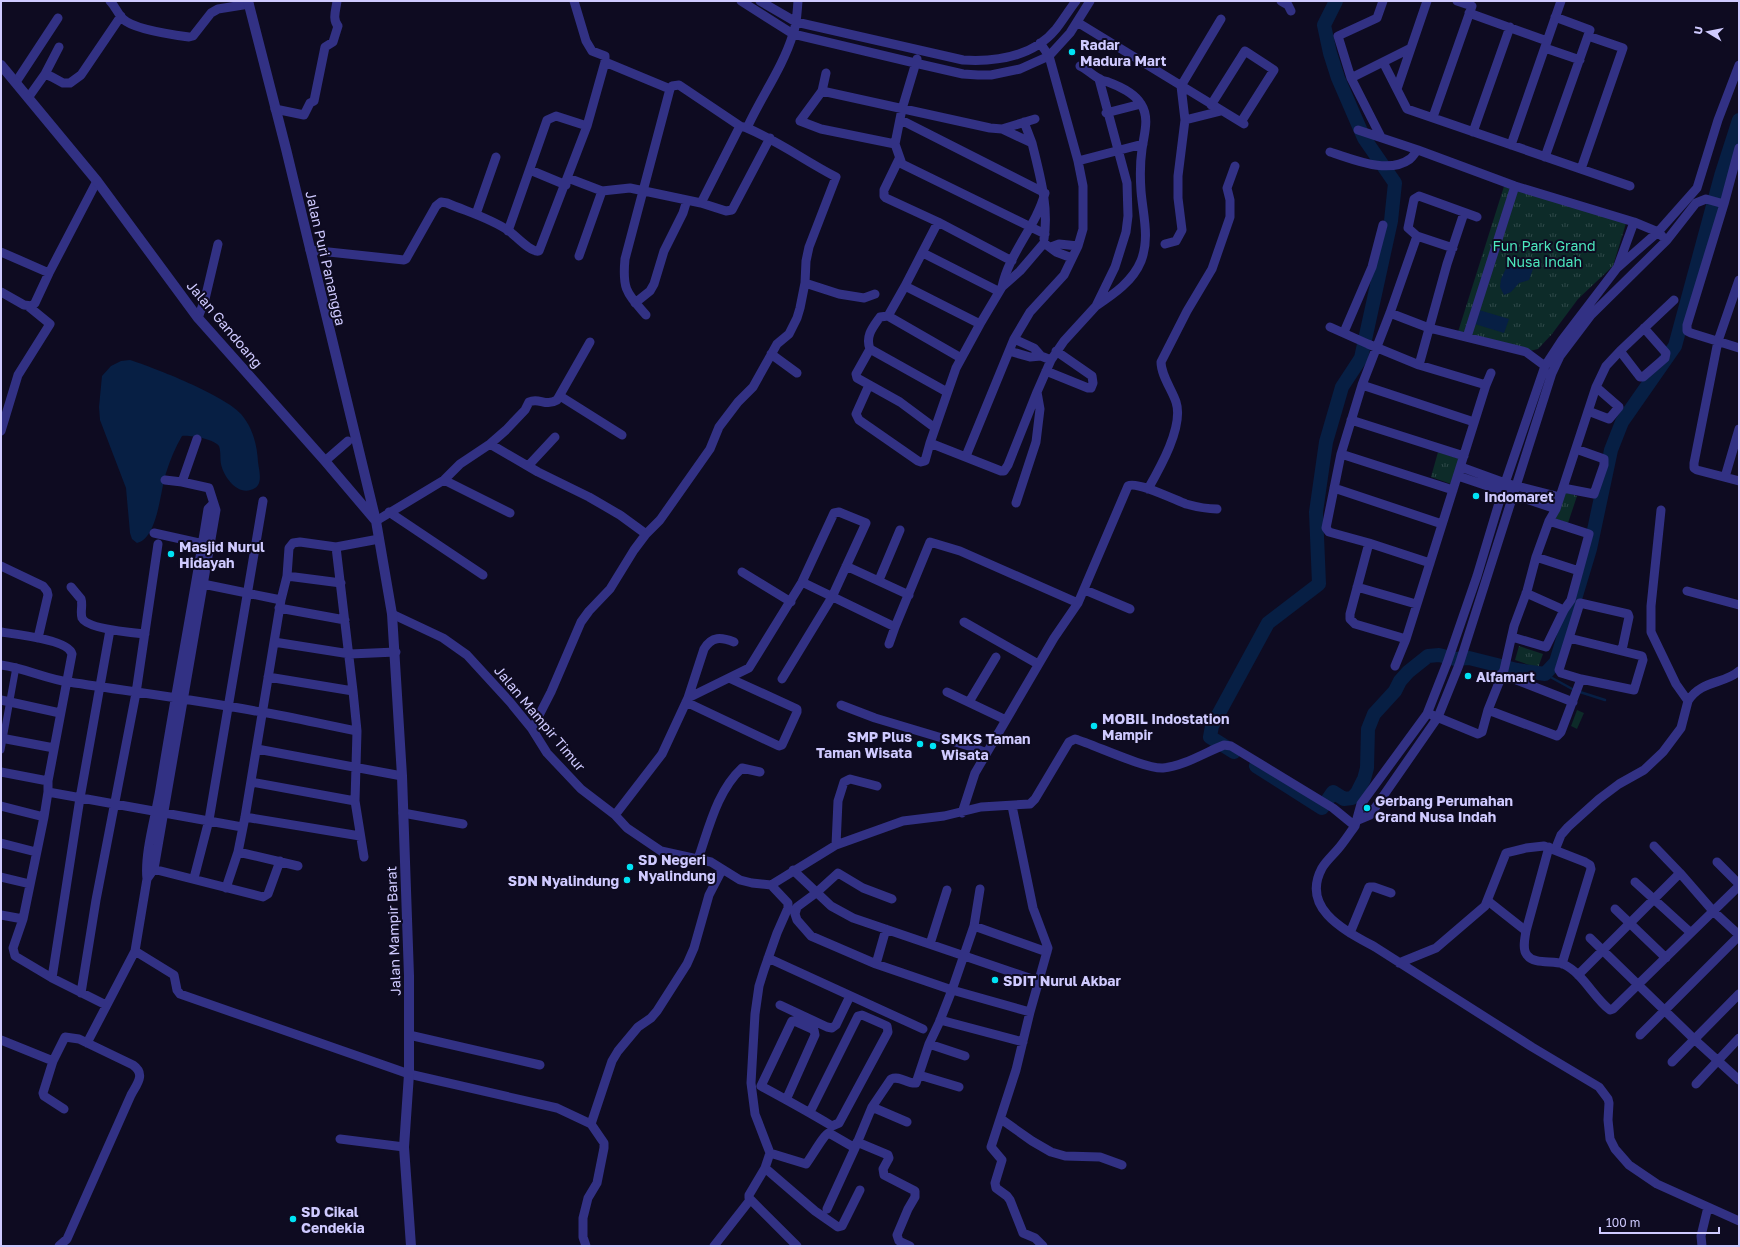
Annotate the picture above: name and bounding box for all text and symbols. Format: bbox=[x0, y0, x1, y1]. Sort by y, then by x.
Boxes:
north arrow bbox=[1688, 12, 1728, 52]
text: U bbox=[1691, 25, 1705, 35]
place label: Radar Madura Mart bbox=[1080, 36, 1167, 69]
marker: Radar Madura Mart bbox=[1067, 47, 1077, 57]
street label: Jalan Puri Panangga bbox=[302, 189, 350, 327]
park label: Fun Park Grand Nusa Indah bbox=[1492, 237, 1596, 270]
street label: Jalan Gandoang bbox=[184, 277, 266, 371]
place label: Indomaret bbox=[1484, 488, 1554, 505]
marker: Indomaret bbox=[1471, 491, 1481, 501]
place label: Masjid Nurul Hidayah bbox=[179, 538, 265, 571]
marker: Masjid Nurul Hidayah bbox=[166, 549, 176, 559]
street label: Jalan Mampir Timur bbox=[491, 662, 589, 775]
place label: Alfamart bbox=[1476, 668, 1535, 685]
marker: Alfamart bbox=[1463, 671, 1473, 681]
place label: MOBIL Indostation Mampir bbox=[1102, 710, 1229, 743]
marker: MOBIL Indostation Mampir bbox=[1089, 721, 1099, 731]
place label: SMP Plus Taman Wisata bbox=[816, 728, 912, 761]
place label: SMKS Taman Wisata bbox=[941, 730, 1031, 763]
marker: SMP Plus Taman Wisata bbox=[915, 739, 925, 749]
marker: SMKS Taman Wisata bbox=[928, 741, 938, 751]
place label: Gerbang Perumahan Grand Nusa Indah bbox=[1375, 792, 1513, 825]
marker: Gerbang Perumahan Grand Nusa Indah bbox=[1362, 803, 1372, 813]
place label: SD Negeri Nyalindung bbox=[638, 851, 716, 884]
marker: SD Negeri Nyalindung bbox=[625, 862, 635, 872]
street label: Jalan Mampir Barat bbox=[382, 866, 404, 996]
place label: SDN Nyalindung bbox=[508, 872, 619, 889]
marker: SDN Nyalindung bbox=[622, 875, 632, 885]
place label: SDIT Nurul Akbar bbox=[1003, 972, 1121, 989]
marker: SDIT Nurul Akbar bbox=[990, 975, 1000, 985]
place label: SD Cikal Cendekia bbox=[301, 1203, 365, 1236]
scale bar bbox=[1600, 1209, 1719, 1235]
marker: SD Cikal Cendekia bbox=[288, 1214, 298, 1224]
text: 100 m bbox=[1606, 1215, 1640, 1230]

